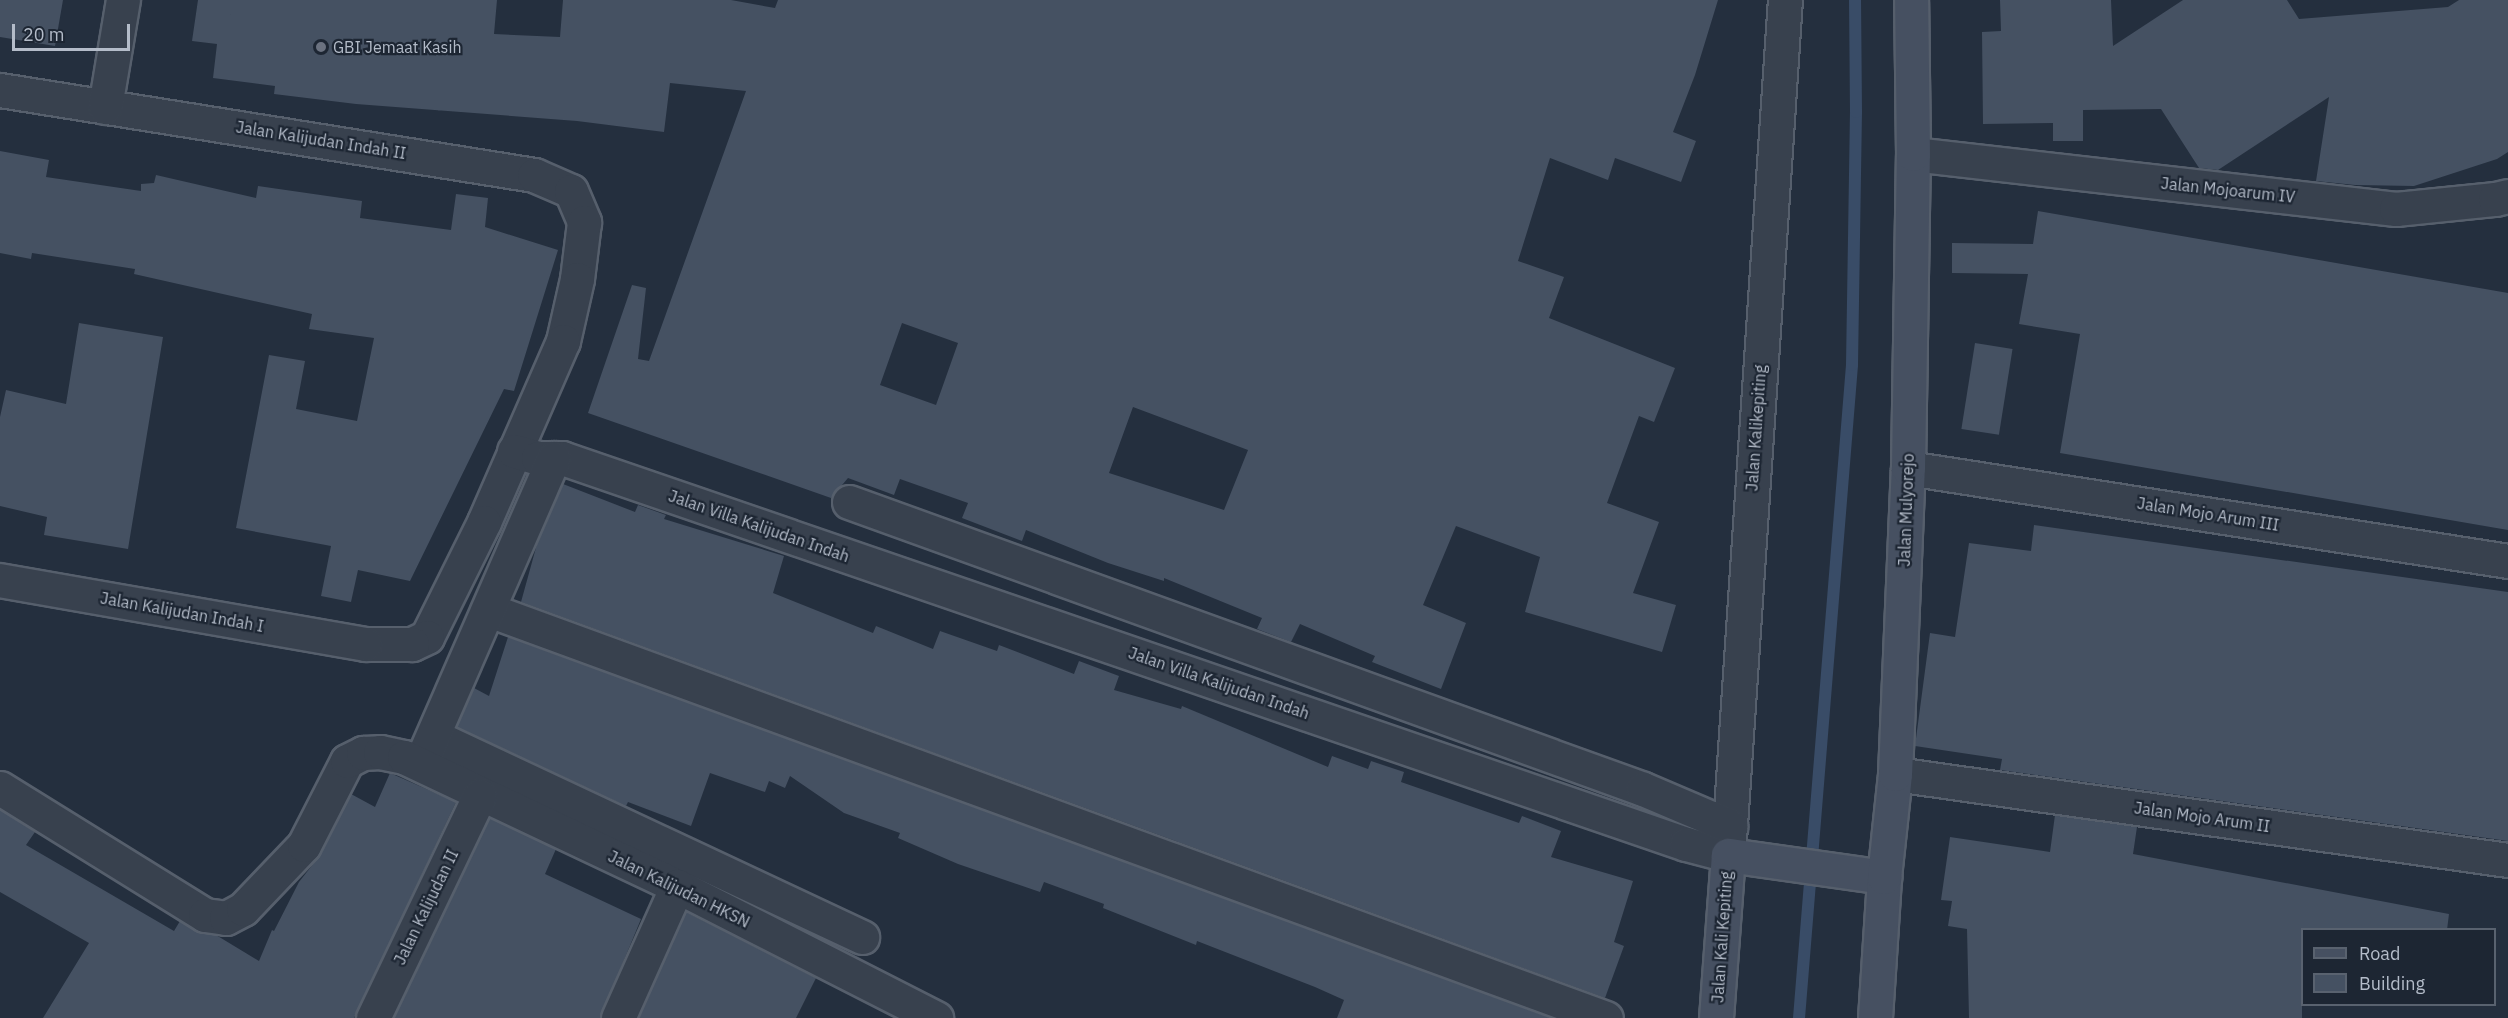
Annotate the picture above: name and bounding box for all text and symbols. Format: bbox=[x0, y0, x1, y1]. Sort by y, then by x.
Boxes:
scale bar bbox=[15, 12, 134, 50]
text: 20 m bbox=[23, 23, 65, 46]
place label: GBI Jemaat Kasih bbox=[333, 37, 461, 57]
marker: GBI Jemaat Kasih bbox=[314, 40, 328, 54]
street label: Jalan Kalijudan Indah II bbox=[235, 117, 407, 163]
street label: Jalan Mojoarum IV bbox=[2160, 173, 2296, 207]
street label: Jalan Kalikepiting bbox=[1742, 364, 1770, 492]
street label: Jalan Mulyorejo bbox=[1894, 453, 1918, 567]
street label: Jalan Villa Kalijudan Indah bbox=[666, 486, 852, 566]
street label: Jalan Mojo Arum III bbox=[2136, 493, 2280, 535]
street label: Jalan Kalijudan Indah I bbox=[99, 588, 265, 636]
street label: Jalan Villa Kalijudan Indah bbox=[1126, 643, 1312, 723]
street label: Jalan Mojo Arum II bbox=[2133, 798, 2271, 836]
street label: Jalan Kalijudan II bbox=[390, 846, 462, 968]
street label: Jalan Kalijudan HKSN bbox=[605, 846, 753, 932]
street label: Jalan Kali Kepiting bbox=[1708, 870, 1736, 1004]
legend bbox=[2301, 928, 2496, 1006]
text: Road bbox=[2359, 942, 2400, 965]
text: Building bbox=[2359, 972, 2425, 995]

